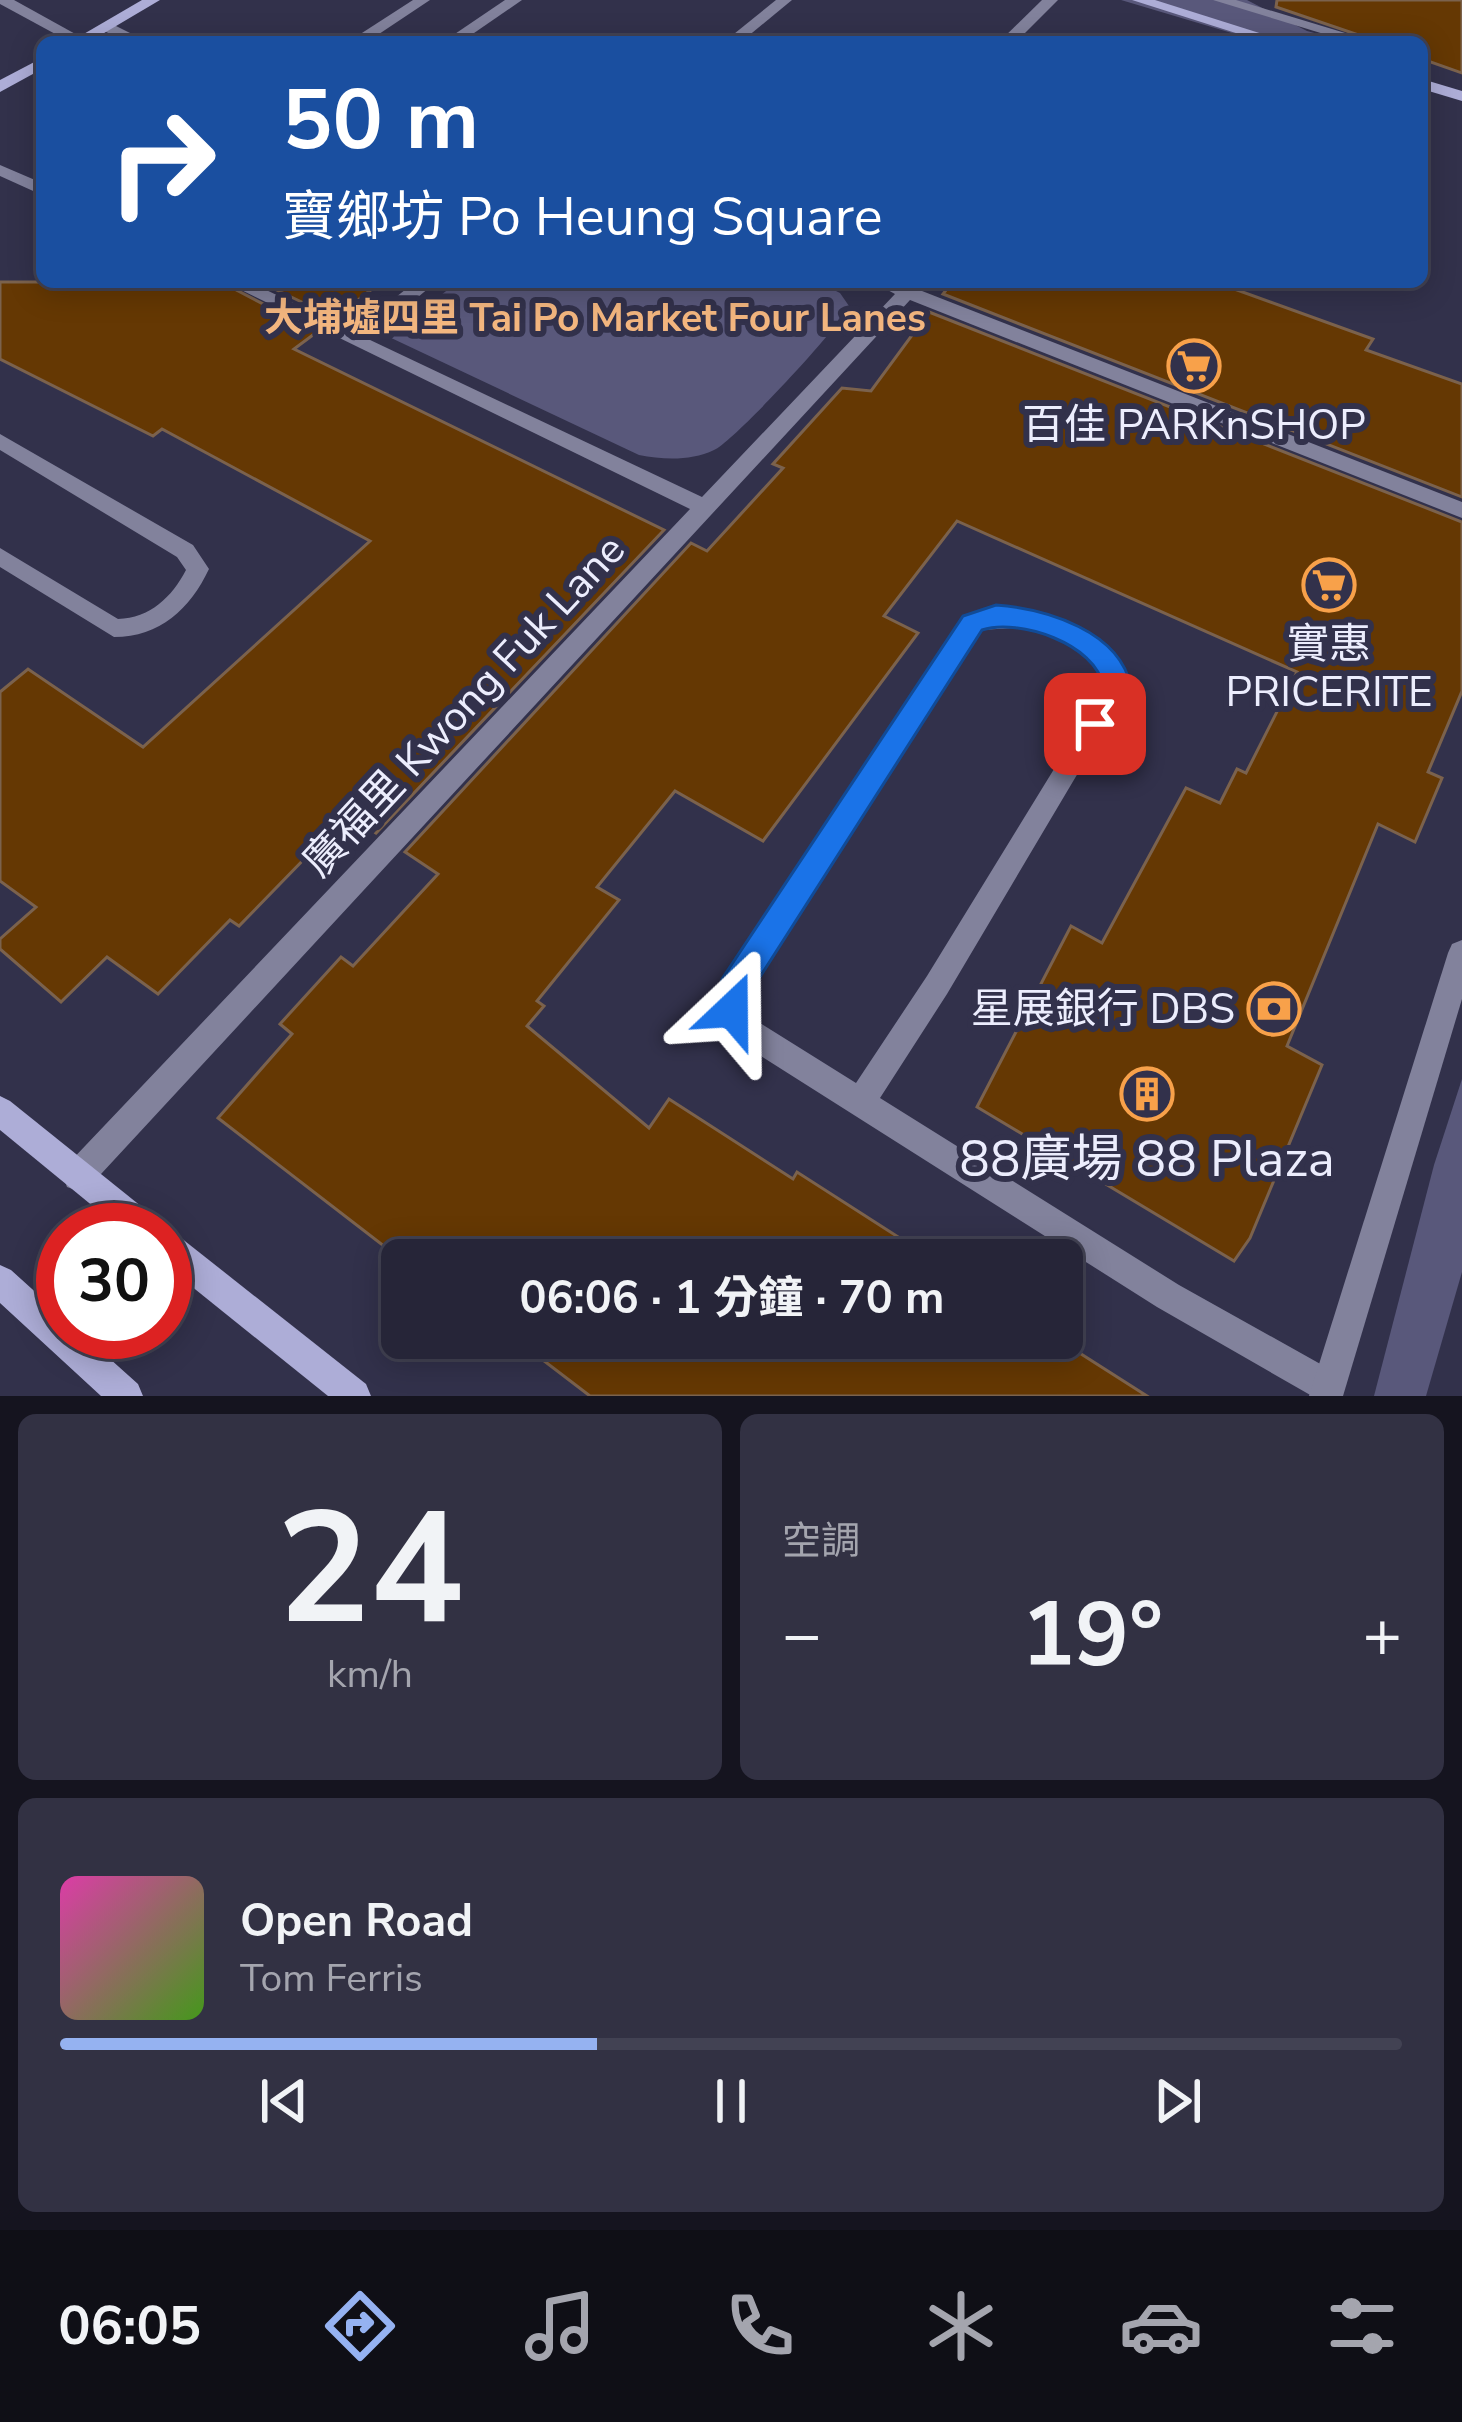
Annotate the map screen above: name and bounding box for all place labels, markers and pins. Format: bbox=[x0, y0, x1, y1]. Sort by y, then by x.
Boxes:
supermarket icon: 百佳 PARKnSHOP bbox=[1166, 338, 1222, 394]
place label: 百佳 PARKnSHOP bbox=[1022, 397, 1366, 454]
supermarket icon: 實惠 PRICERITE bbox=[1301, 557, 1357, 613]
place label: 實惠 PRICERITE bbox=[1226, 616, 1432, 721]
pin bbox=[1044, 673, 1146, 775]
place label: 星展銀行 DBS bbox=[971, 981, 1235, 1038]
bank icon: 星展銀行 DBS bbox=[1246, 981, 1302, 1037]
building icon: 88廣場 88 Plaza bbox=[1119, 1066, 1175, 1122]
place label: 88廣場 88 Plaza bbox=[959, 1124, 1335, 1194]

